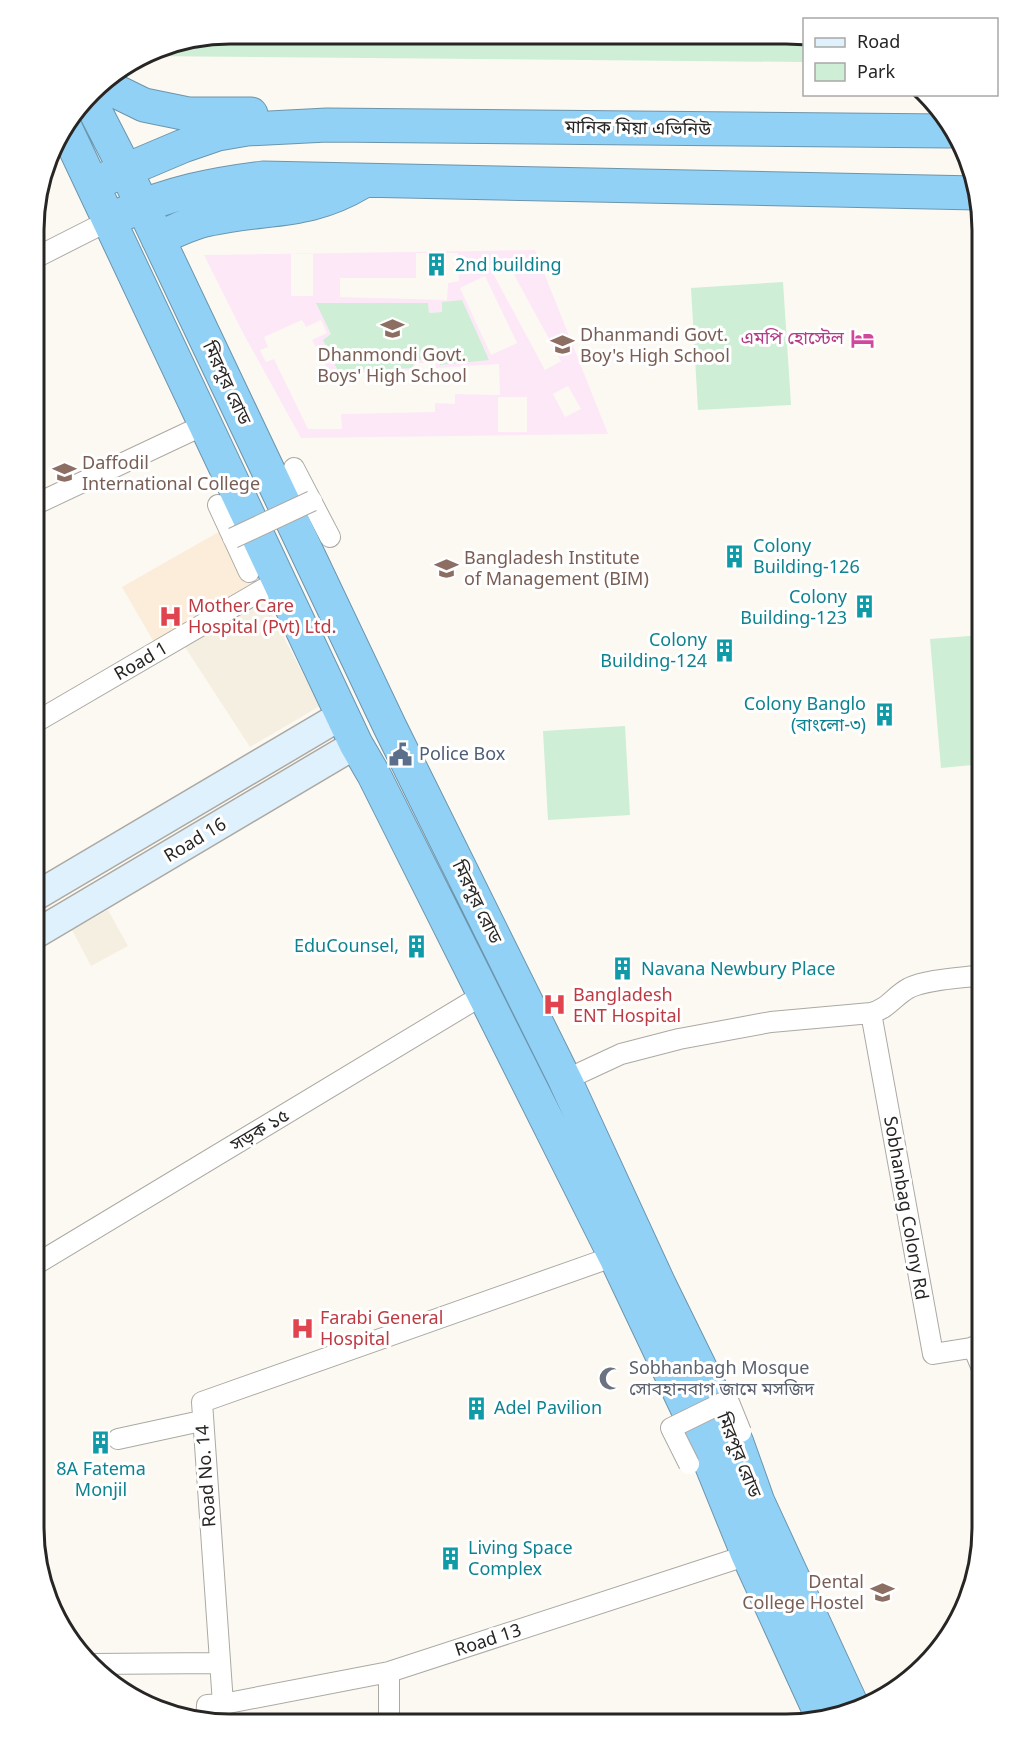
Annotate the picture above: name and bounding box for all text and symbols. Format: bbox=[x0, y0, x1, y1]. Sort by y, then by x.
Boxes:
legend bbox=[803, 18, 998, 96]
text: Road bbox=[857, 29, 900, 53]
text: Park bbox=[857, 59, 895, 83]
street label: মানিক মিয়া এভিনিউ bbox=[564, 114, 711, 140]
building icon: 2nd building bbox=[424, 252, 450, 278]
place label: 2nd building bbox=[455, 252, 562, 276]
school or university icon: Dhanmondi Govt. Boys' High School bbox=[379, 316, 405, 342]
place label: Dhanmandi Govt. Boy's High School bbox=[580, 322, 730, 367]
place label: এমপি হোস্টেল bbox=[741, 325, 845, 349]
hotel icon: এমপি হোস্টেল bbox=[849, 325, 875, 351]
school or university icon: Dhanmandi Govt. Boy's High School bbox=[549, 332, 575, 358]
street label: মিরপুর রোড bbox=[198, 336, 258, 428]
place label: Dhanmondi Govt. Boys' High School bbox=[317, 342, 467, 387]
place label: Daffodil International College bbox=[82, 450, 260, 495]
school or university icon: Daffodil International College bbox=[51, 460, 77, 486]
place label: Colony Building-126 bbox=[753, 533, 860, 578]
building icon: Colony Building-126 bbox=[722, 543, 748, 569]
place label: Bangladesh Institute of Management (BIM) bbox=[464, 545, 649, 590]
school or university icon: Bangladesh Institute of Management (BIM) bbox=[433, 555, 459, 581]
place label: Colony Building-123 bbox=[740, 584, 848, 629]
place label: Mother Care Hospital (Pvt) Ltd. bbox=[188, 593, 336, 638]
building icon: Colony Building-123 bbox=[852, 594, 878, 620]
hospital icon: Mother Care Hospital (Pvt) Ltd. bbox=[157, 603, 183, 629]
place label: Colony Building-124 bbox=[600, 627, 708, 672]
street label: Road 1 bbox=[109, 635, 172, 685]
building icon: Colony Building-124 bbox=[712, 637, 738, 663]
place label: Colony Banglo (বাংলো-৩) bbox=[744, 691, 866, 736]
building icon: Colony Banglo (বাংলো-৩) bbox=[871, 701, 897, 727]
public building icon: Police Box bbox=[388, 741, 414, 767]
place label: Police Box bbox=[419, 741, 506, 765]
street label: Road 16 bbox=[159, 811, 230, 867]
street label: মিরপুর রোড bbox=[447, 855, 508, 947]
place label: EduCounsel, bbox=[294, 933, 399, 957]
building icon: EduCounsel, bbox=[404, 933, 430, 959]
building icon: Navana Newbury Place bbox=[610, 956, 636, 982]
place label: Navana Newbury Place bbox=[641, 956, 835, 980]
place label: Bangladesh ENT Hospital bbox=[573, 982, 681, 1027]
hospital icon: Bangladesh ENT Hospital bbox=[542, 992, 568, 1018]
street label: সড়ক ১৫ bbox=[225, 1102, 293, 1157]
street label: Sobhanbag Colony Rd bbox=[879, 1114, 935, 1302]
place label: Farabi General Hospital bbox=[320, 1305, 443, 1350]
hospital icon: Farabi General Hospital bbox=[289, 1315, 315, 1341]
place label: Sobhanbagh Mosque সোবহানবাগ জামে মসজিদ bbox=[629, 1355, 815, 1400]
mosque icon: Sobhanbagh Mosque সোবহানবাগ জামে মসজিদ bbox=[598, 1365, 624, 1391]
building icon: Adel Pavilion bbox=[463, 1395, 489, 1421]
place label: Adel Pavilion bbox=[494, 1395, 602, 1419]
street label: মিরপুর রোড bbox=[712, 1408, 768, 1501]
street label: Road No. 14 bbox=[189, 1424, 221, 1528]
building icon: 8A Fatema Monjil bbox=[88, 1430, 114, 1456]
place label: 8A Fatema Monjil bbox=[56, 1456, 146, 1501]
place label: Living Space Complex bbox=[468, 1535, 573, 1580]
building icon: Living Space Complex bbox=[437, 1545, 463, 1571]
place label: Dental College Hostel bbox=[742, 1569, 864, 1614]
school or university icon: Dental College Hostel bbox=[869, 1579, 895, 1605]
street label: Road 13 bbox=[451, 1617, 524, 1661]

